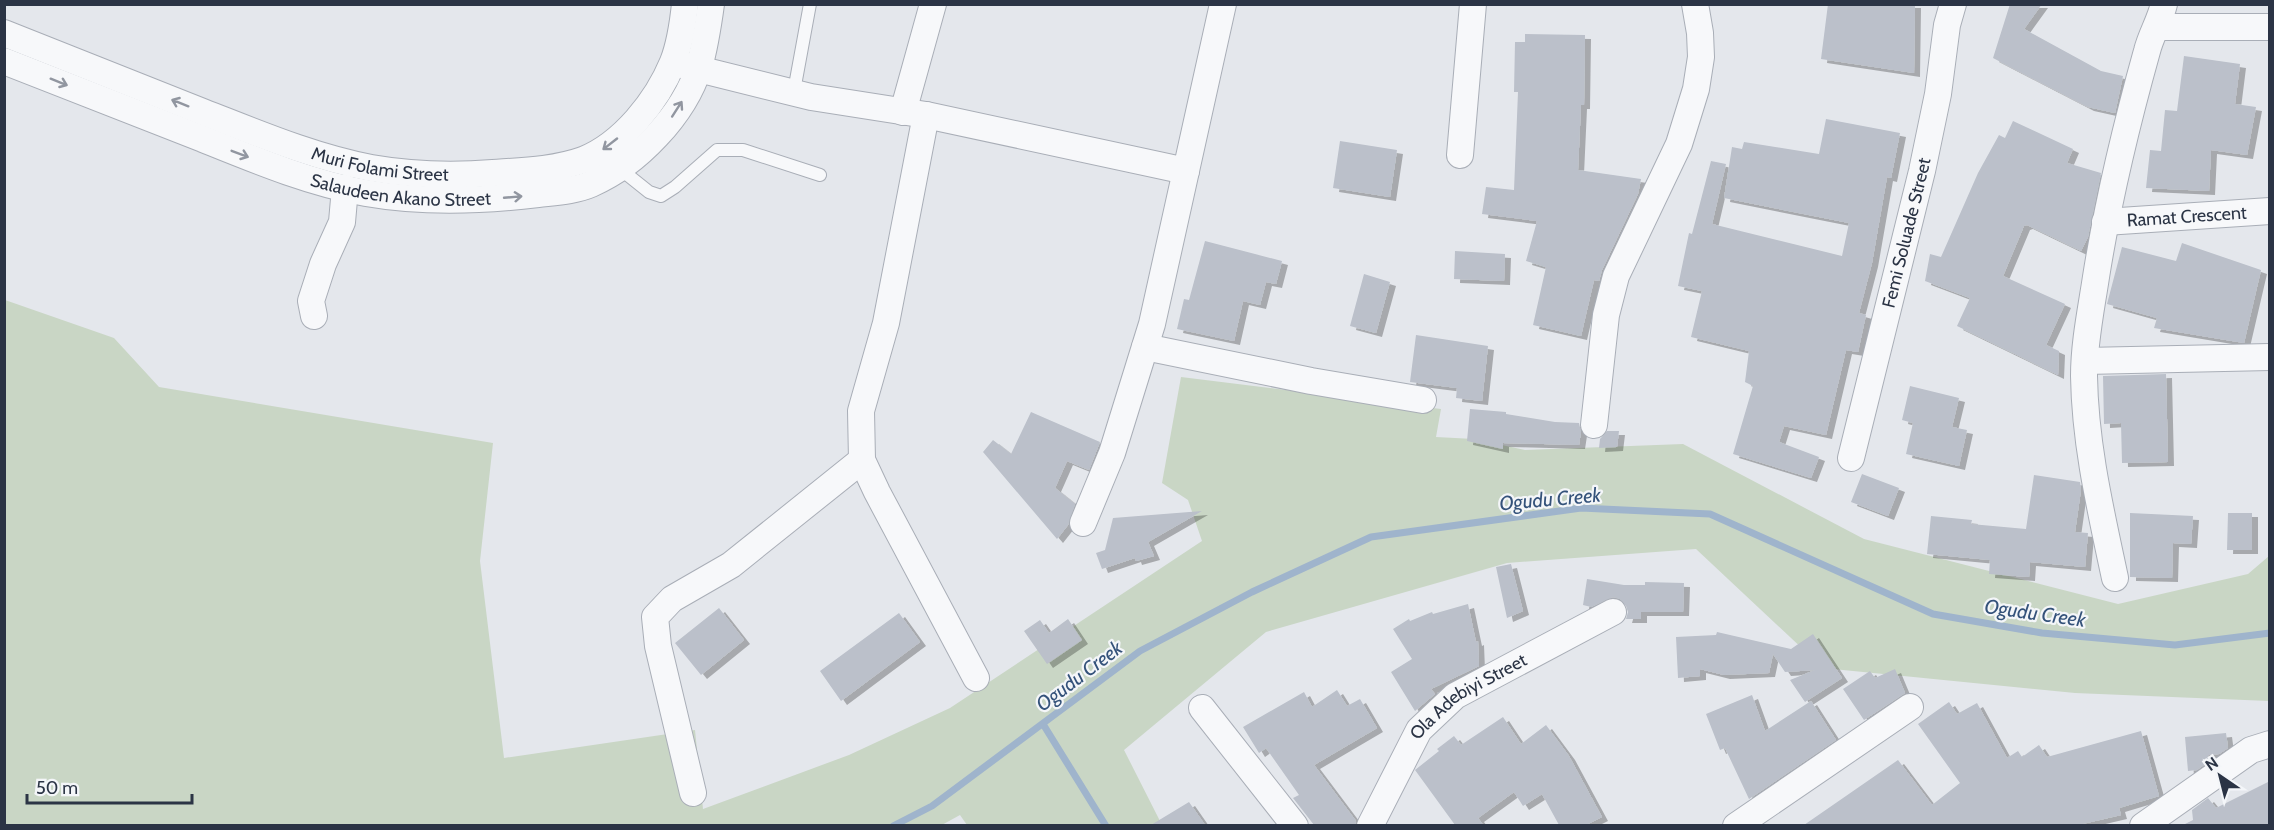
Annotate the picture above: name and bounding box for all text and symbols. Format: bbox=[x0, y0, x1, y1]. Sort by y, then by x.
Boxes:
one-way arrow bbox=[49, 77, 68, 88]
one-way arrow bbox=[171, 97, 190, 108]
one-way arrow bbox=[670, 100, 683, 117]
one-way arrow bbox=[602, 137, 618, 150]
street label: Muri Folami Street bbox=[309, 142, 449, 186]
one-way arrow bbox=[231, 149, 249, 160]
street label: Femi Soluade Street bbox=[1878, 156, 1935, 310]
street label: Salaudeen Akano Street bbox=[308, 169, 492, 211]
one-way arrow bbox=[502, 191, 522, 202]
street label: Ramat Crescent bbox=[2126, 202, 2248, 232]
water label: Ogudu Creek bbox=[1498, 482, 1603, 515]
water label: Ogudu Creek bbox=[1983, 594, 2088, 632]
water label: Ogudu Creek bbox=[1031, 635, 1128, 716]
street label: Ola Adebiyi Street bbox=[1405, 649, 1531, 743]
north arrow bbox=[2190, 746, 2250, 806]
text: N bbox=[2202, 753, 2222, 775]
scale bar bbox=[27, 767, 192, 805]
text: 50 m bbox=[36, 777, 78, 799]

